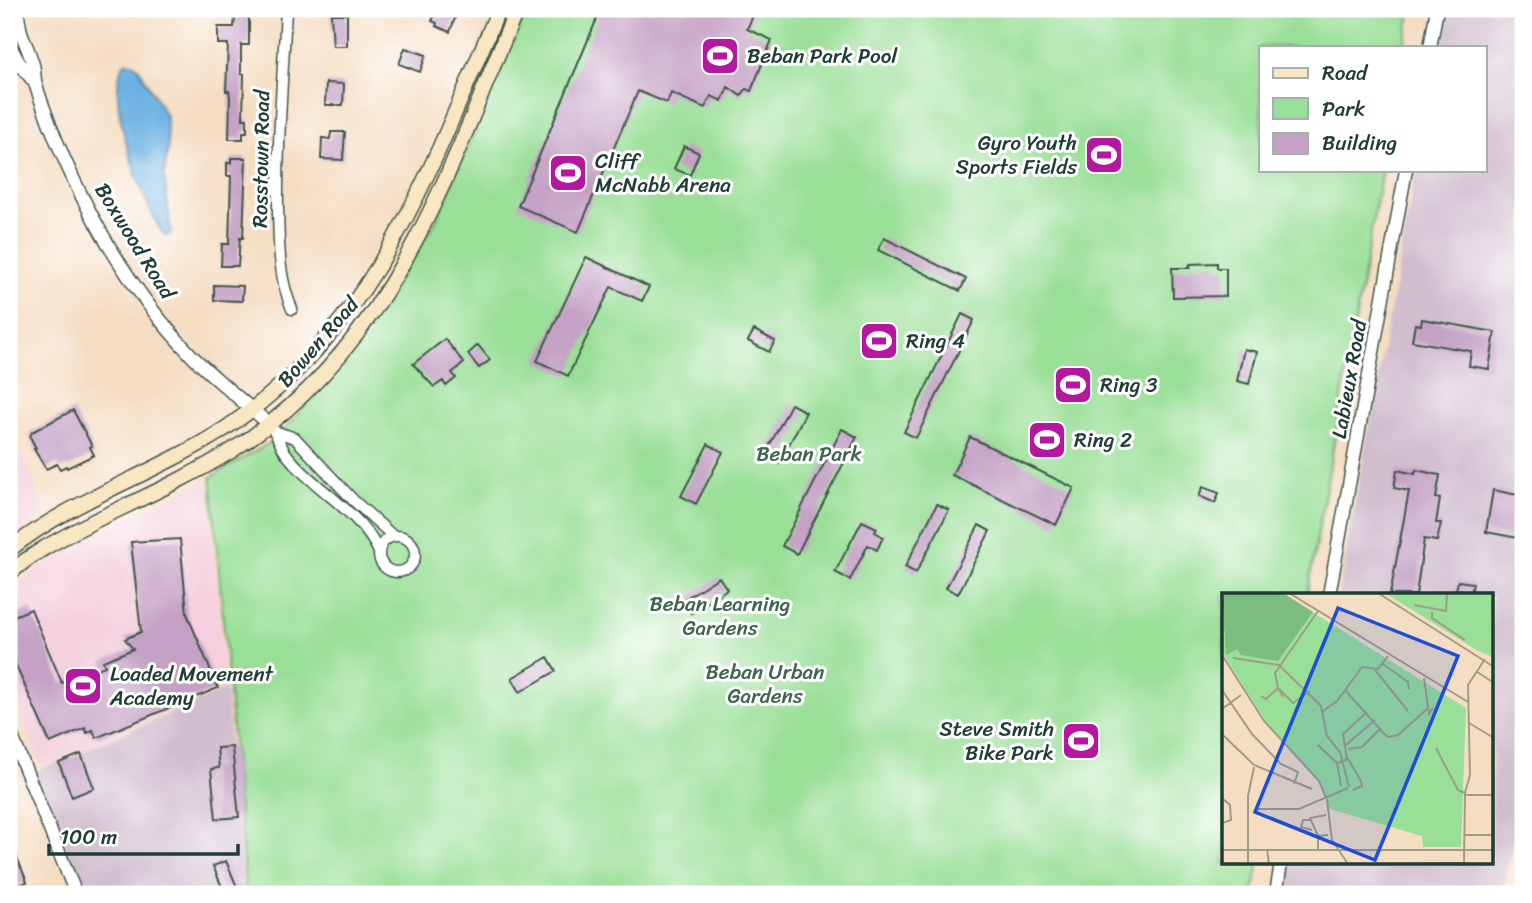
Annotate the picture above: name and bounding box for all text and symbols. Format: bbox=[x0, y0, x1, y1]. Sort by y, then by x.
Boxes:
sports icon: Beban Park Pool bbox=[699, 35, 741, 77]
place label: Beban Park Pool bbox=[747, 37, 898, 75]
legend bbox=[1259, 46, 1486, 172]
text: Road bbox=[1322, 54, 1369, 92]
street label: Rosstown Road bbox=[241, 88, 281, 228]
text: Park bbox=[1322, 90, 1365, 128]
place label: Gyro Youth Sports Fields bbox=[956, 124, 1077, 186]
text: Building bbox=[1322, 124, 1398, 162]
sports icon: Gyro Youth Sports Fields bbox=[1083, 134, 1125, 176]
place label: Cliff McNabb Arena bbox=[595, 142, 731, 204]
sports icon: Cliff McNabb Arena bbox=[547, 152, 589, 194]
street label: Boxwood Road bbox=[84, 175, 187, 309]
street label: Bowen Road bbox=[267, 286, 370, 396]
street label: Labieux Road bbox=[1320, 315, 1378, 441]
sports icon: Ring 4 bbox=[858, 320, 900, 362]
place label: Ring 4 bbox=[906, 322, 965, 360]
sports icon: Ring 3 bbox=[1052, 364, 1094, 406]
place label: Ring 3 bbox=[1100, 366, 1158, 404]
sports icon: Ring 2 bbox=[1026, 419, 1068, 461]
place label: Ring 2 bbox=[1074, 421, 1132, 459]
park label: Beban Park bbox=[756, 435, 863, 473]
park label: Beban Learning Gardens bbox=[650, 585, 790, 647]
inset map bbox=[1222, 593, 1494, 864]
park label: Beban Urban Gardens bbox=[706, 653, 824, 715]
place label: Loaded Movement Academy bbox=[109, 655, 275, 717]
sports icon: Loaded Movement Academy bbox=[62, 665, 104, 707]
place label: Steve Smith Bike Park bbox=[940, 710, 1054, 772]
sports icon: Steve Smith Bike Park bbox=[1060, 720, 1102, 762]
scale bar bbox=[49, 812, 238, 856]
text: 100 m bbox=[60, 818, 117, 856]

